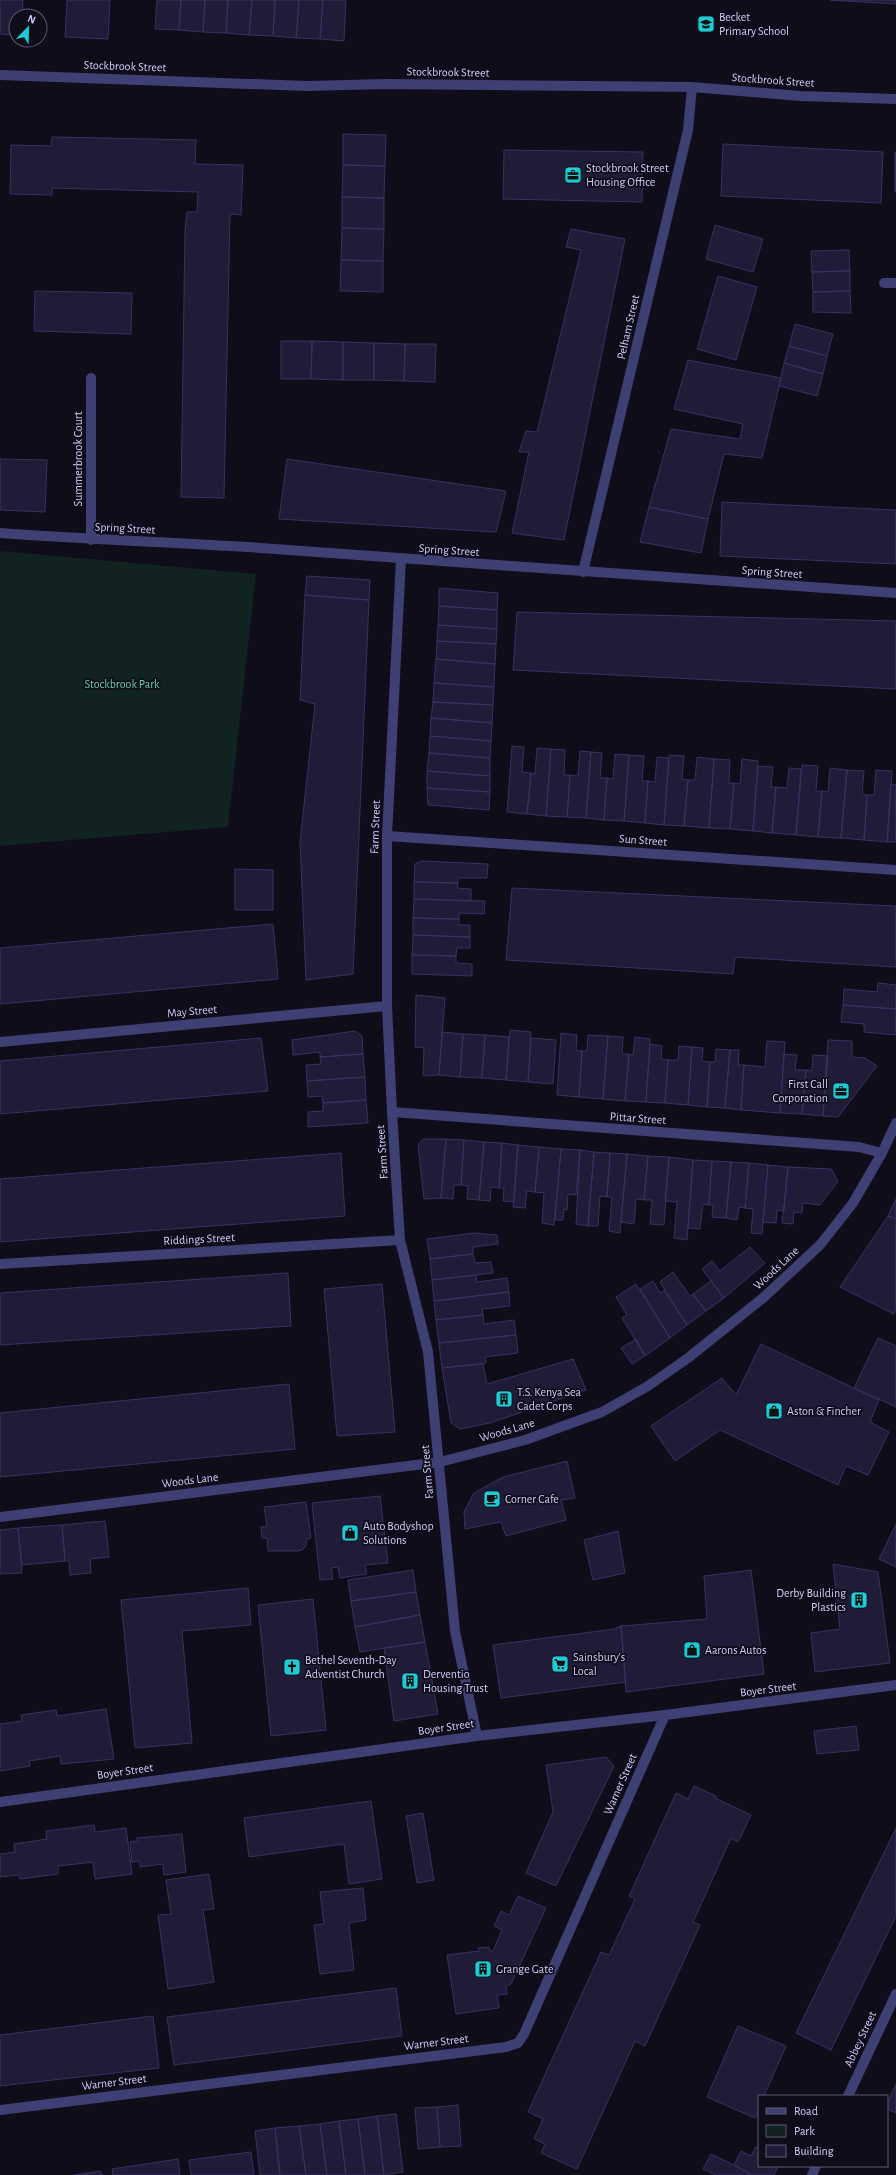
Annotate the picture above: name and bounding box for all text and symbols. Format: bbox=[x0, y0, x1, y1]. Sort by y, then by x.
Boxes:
north arrow bbox=[8, 8, 48, 48]
place label: Becket Primary School bbox=[719, 11, 789, 38]
text: N bbox=[26, 13, 37, 26]
school or university icon: Becket Primary School bbox=[696, 14, 716, 34]
street label: Stockbrook Street bbox=[83, 59, 167, 73]
street label: Stockbrook Street bbox=[407, 65, 490, 79]
street label: Stockbrook Street bbox=[731, 71, 815, 89]
place label: Stockbrook Street Housing Office bbox=[586, 162, 669, 188]
office icon: Stockbrook Street Housing Office bbox=[563, 165, 583, 185]
street label: Pelham Street bbox=[615, 293, 641, 360]
street label: Summerbrook Court bbox=[72, 411, 84, 506]
street label: Spring Street bbox=[94, 520, 156, 536]
street label: Spring Street bbox=[418, 542, 480, 558]
street label: Spring Street bbox=[741, 564, 803, 580]
park label: Stockbrook Park bbox=[84, 678, 160, 690]
street label: Farm Street bbox=[368, 800, 382, 854]
street label: Sun Street bbox=[619, 832, 668, 848]
street label: May Street bbox=[167, 1003, 218, 1020]
place label: First Call Corporation bbox=[772, 1078, 828, 1104]
office icon: First Call Corporation bbox=[831, 1081, 851, 1101]
street label: Pittar Street bbox=[609, 1110, 667, 1126]
street label: Farm Street bbox=[374, 1124, 390, 1179]
street label: Riddings Street bbox=[163, 1231, 235, 1247]
street label: Woods Lane bbox=[751, 1244, 801, 1292]
place label: T.S. Kenya Sea Cadet Corps bbox=[517, 1386, 581, 1412]
building icon: T.S. Kenya Sea Cadet Corps bbox=[494, 1389, 514, 1409]
shop icon: Aston & Fincher bbox=[764, 1401, 784, 1421]
place label: Aston & Fincher bbox=[787, 1405, 861, 1417]
street label: Woods Lane bbox=[478, 1416, 536, 1444]
street label: Farm Street bbox=[419, 1444, 435, 1499]
street label: Woods Lane bbox=[161, 1471, 219, 1489]
cafe icon: Corner Cafe bbox=[482, 1489, 502, 1509]
place label: Corner Cafe bbox=[505, 1493, 559, 1505]
place label: Auto Bodyshop Solutions bbox=[363, 1520, 434, 1546]
shop icon: Auto Bodyshop Solutions bbox=[340, 1523, 360, 1543]
place label: Derby Building Plastics bbox=[776, 1587, 846, 1613]
building icon: Derby Building Plastics bbox=[849, 1590, 869, 1610]
shop icon: Aarons Autos bbox=[682, 1640, 702, 1660]
place label: Aarons Autos bbox=[705, 1644, 766, 1656]
place label: Sainsbury's Local bbox=[573, 1651, 625, 1677]
place label: Bethel Seventh-Day Adventist Church bbox=[305, 1654, 397, 1680]
supermarket icon: Sainsbury's Local bbox=[550, 1654, 570, 1674]
church icon: Bethel Seventh-Day Adventist Church bbox=[282, 1657, 302, 1677]
place label: Derventio Housing Trust bbox=[423, 1668, 488, 1694]
building icon: Derventio Housing Trust bbox=[400, 1671, 420, 1691]
street label: Boyer Street bbox=[739, 1680, 797, 1699]
street label: Boyer Street bbox=[417, 1717, 475, 1738]
street label: Warner Street bbox=[601, 1752, 639, 1816]
street label: Boyer Street bbox=[96, 1761, 154, 1782]
building icon: Grange Gate bbox=[473, 1959, 493, 1979]
place label: Grange Gate bbox=[496, 1963, 554, 1975]
street label: Abbey Street bbox=[842, 2009, 879, 2069]
street label: Warner Street bbox=[403, 2032, 469, 2052]
street label: Warner Street bbox=[81, 2072, 147, 2092]
legend bbox=[758, 2095, 888, 2167]
text: Road bbox=[794, 2105, 818, 2117]
text: Park bbox=[794, 2125, 815, 2137]
text: Building bbox=[794, 2145, 834, 2157]

